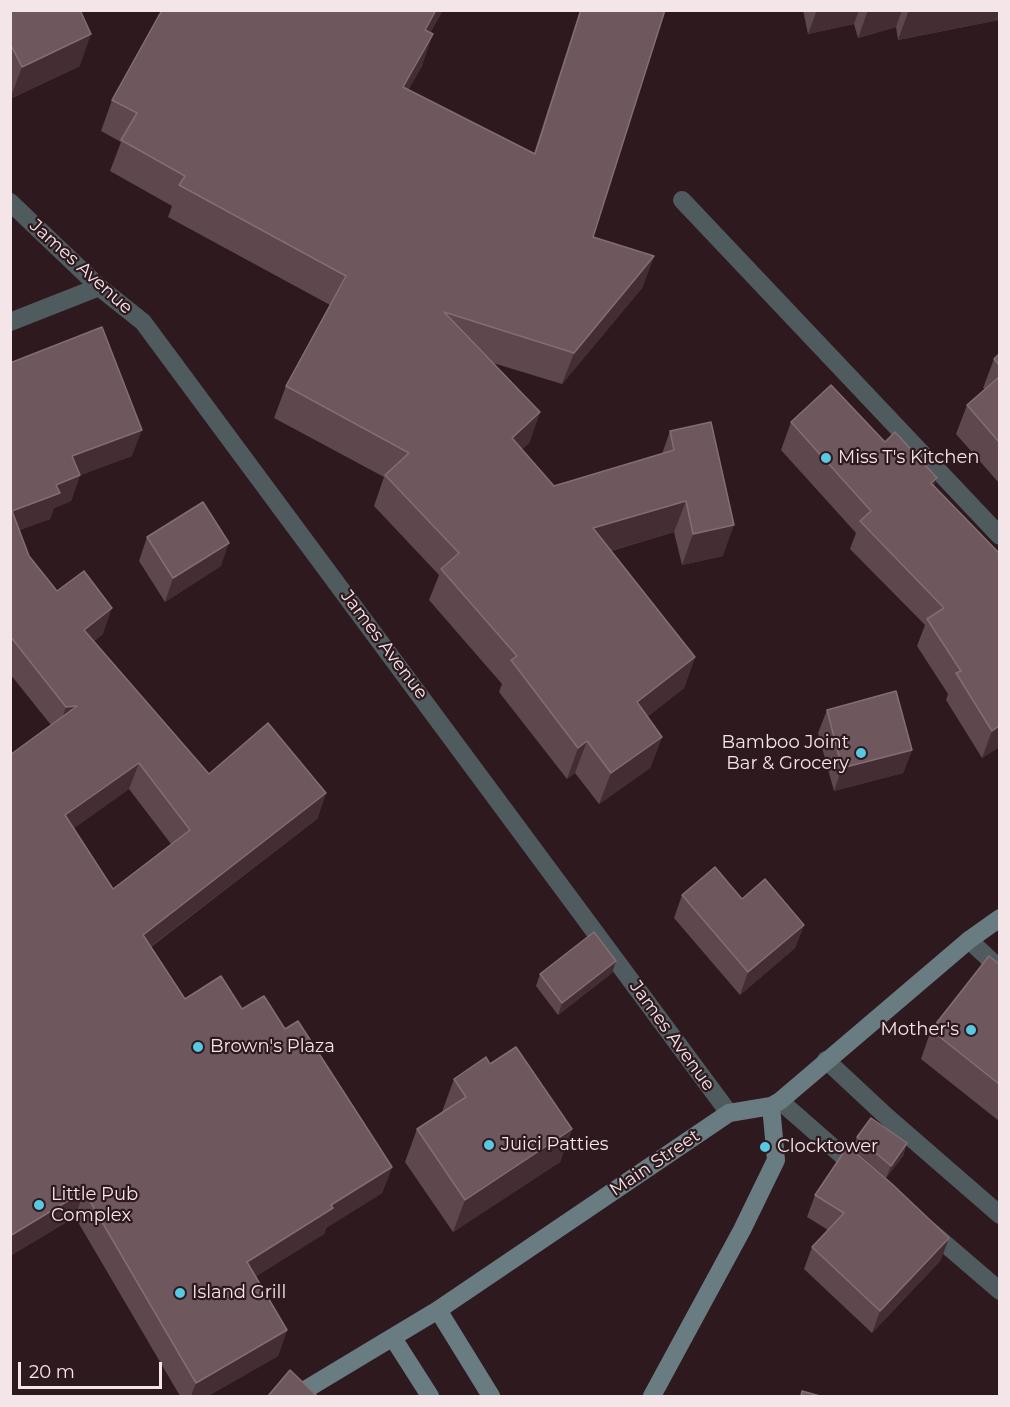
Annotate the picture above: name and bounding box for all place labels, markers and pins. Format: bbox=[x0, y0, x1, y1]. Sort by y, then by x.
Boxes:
place label: Miss T's Kitchen bbox=[838, 447, 980, 469]
marker: Miss T's Kitchen bbox=[819, 451, 833, 465]
place label: Bamboo Joint Bar & Grocery bbox=[722, 732, 849, 774]
marker: Bamboo Joint Bar & Grocery bbox=[854, 746, 868, 760]
place label: Mother's bbox=[881, 1019, 959, 1041]
marker: Mother's bbox=[964, 1023, 978, 1037]
place label: Brown's Plaza bbox=[210, 1036, 335, 1058]
marker: Brown's Plaza bbox=[191, 1040, 205, 1054]
place label: Juici Patties bbox=[501, 1134, 609, 1156]
place label: Clocktower bbox=[777, 1136, 878, 1158]
marker: Juici Patties bbox=[482, 1138, 496, 1152]
marker: Clocktower bbox=[758, 1140, 772, 1154]
place label: Little Pub Complex bbox=[51, 1184, 138, 1226]
marker: Little Pub Complex bbox=[32, 1198, 46, 1212]
place label: Island Grill bbox=[192, 1282, 286, 1304]
marker: Island Grill bbox=[173, 1286, 187, 1300]

